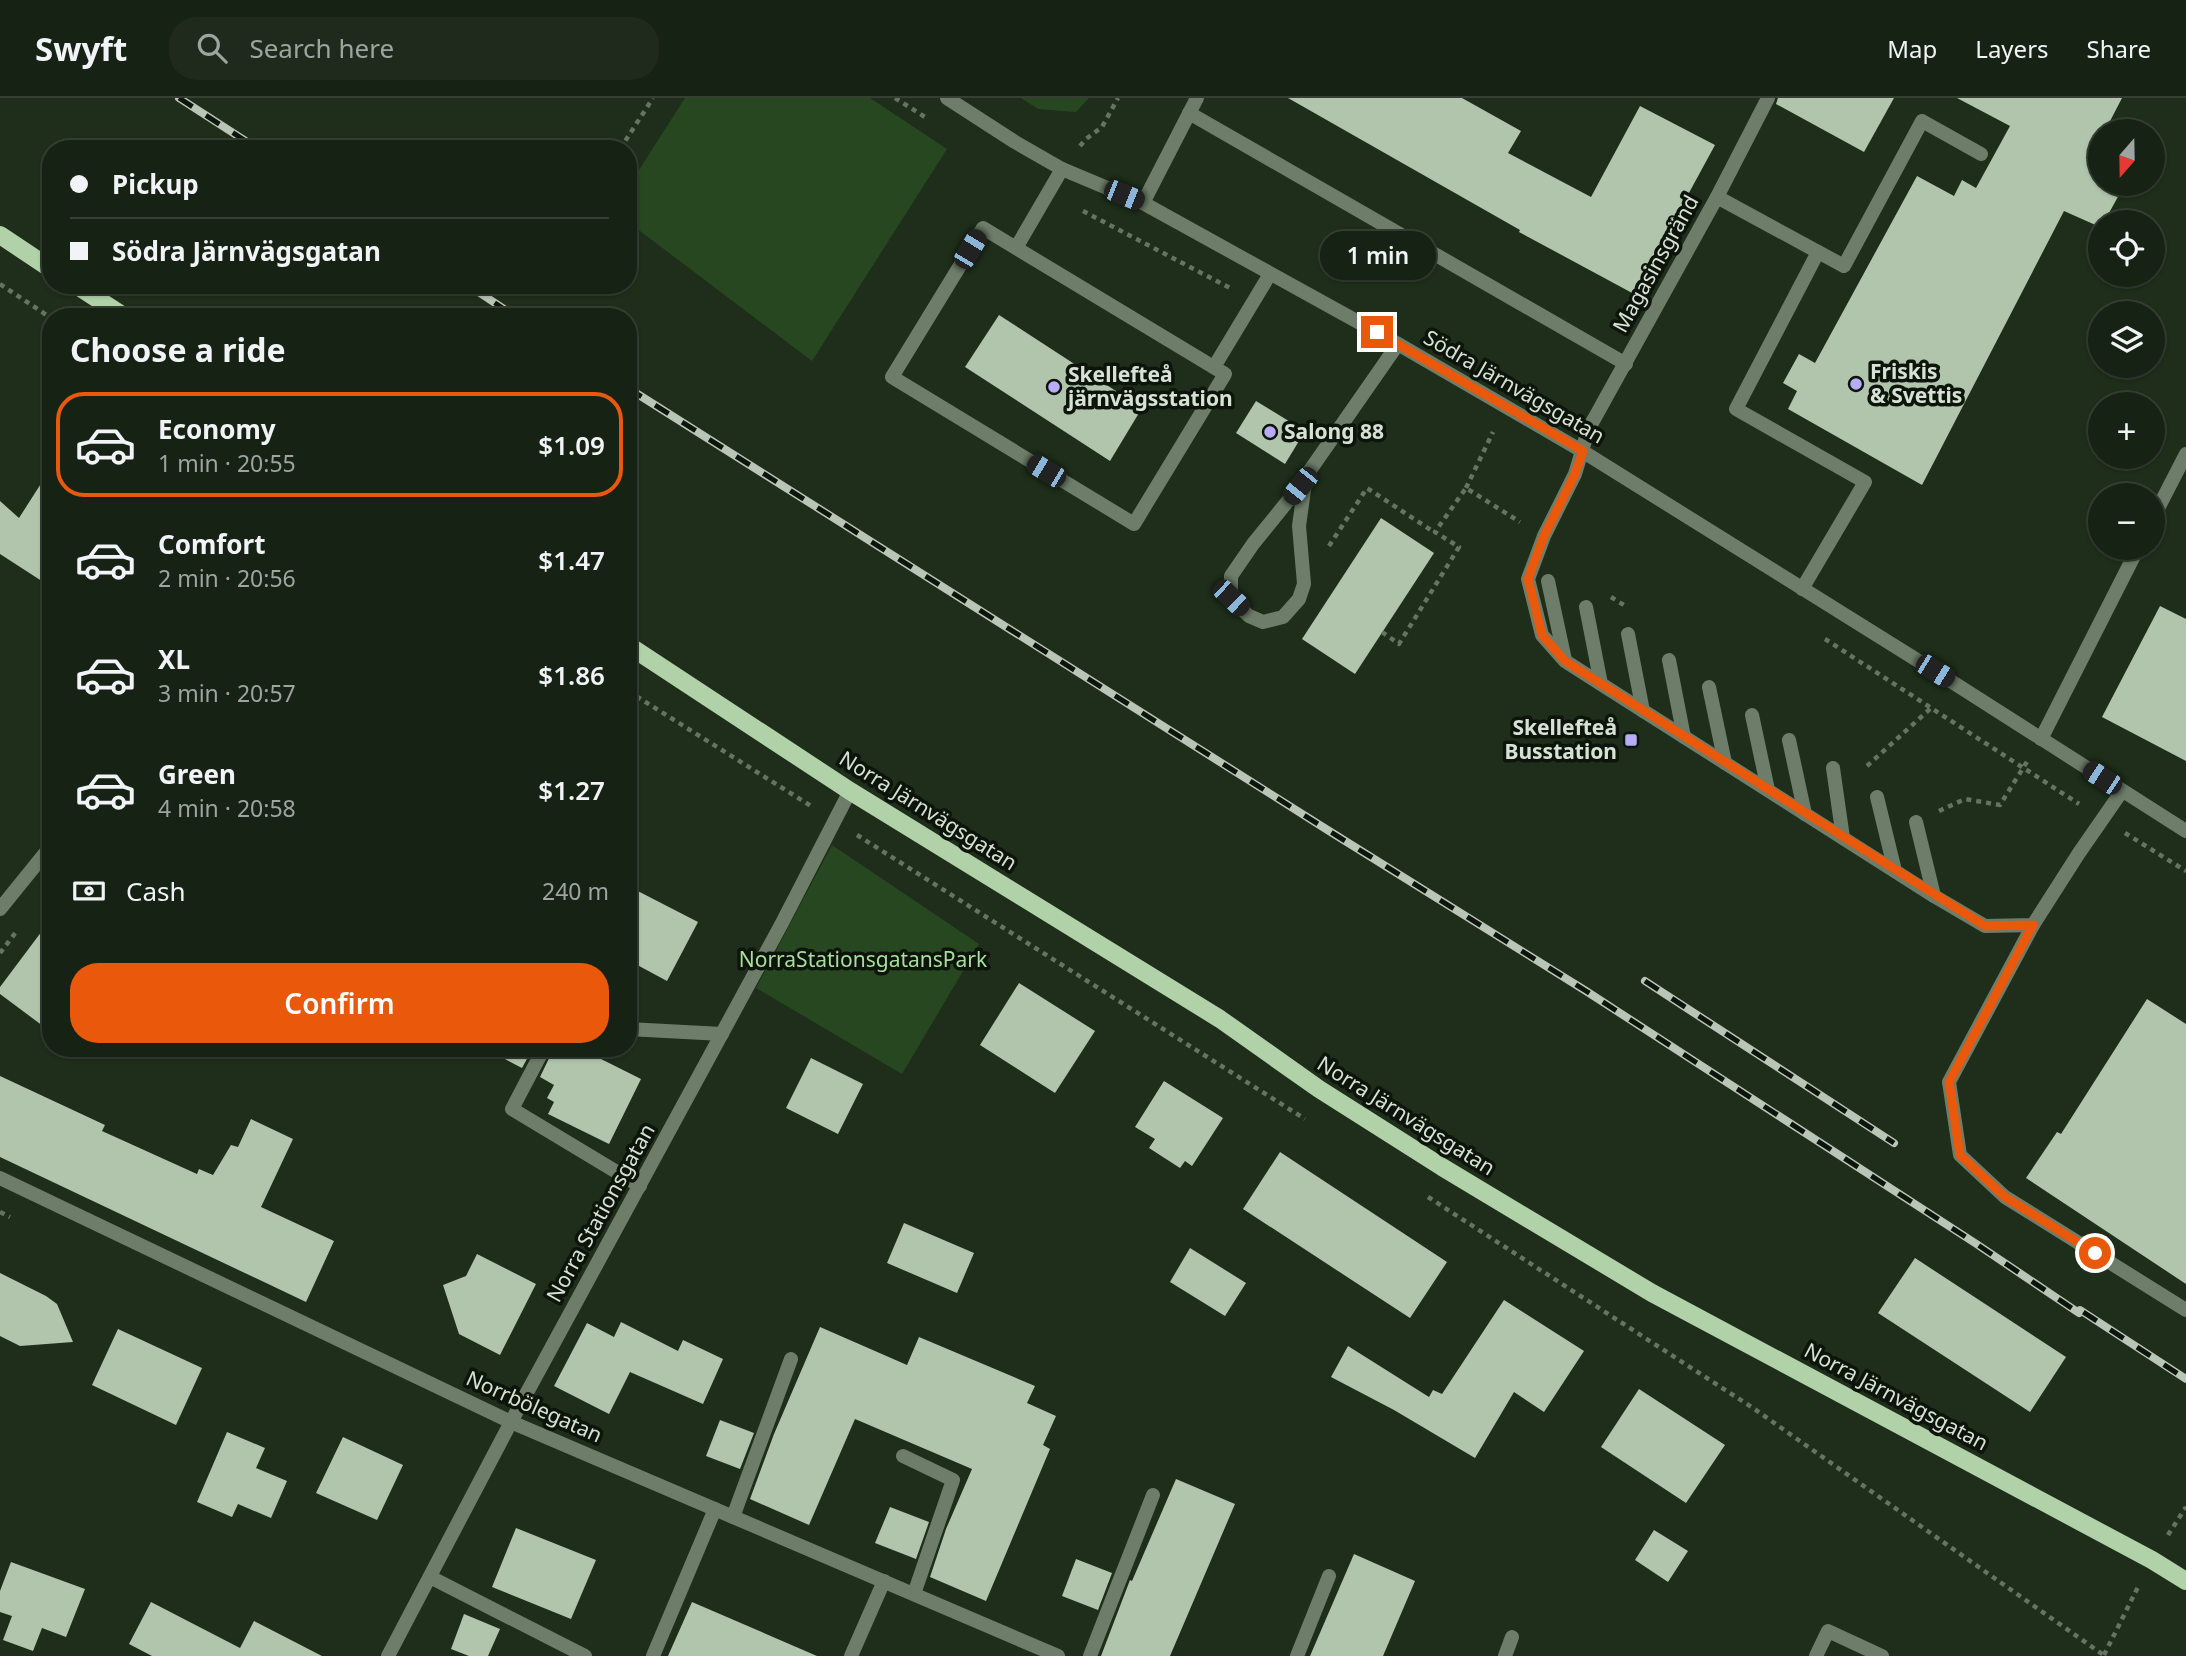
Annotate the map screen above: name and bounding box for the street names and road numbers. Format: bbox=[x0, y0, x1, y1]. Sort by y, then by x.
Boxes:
street label: Magasinsgränd bbox=[1606, 190, 1704, 337]
street label: Södra Järnvägsgatan bbox=[1419, 323, 1610, 449]
street label: Norra Järnvägsgatan bbox=[834, 744, 1023, 876]
street label: Norra Järnvägsgatan bbox=[1312, 1049, 1501, 1181]
street label: Norra Stationsgatan bbox=[540, 1118, 661, 1307]
street label: Norra Järnvägsgatan bbox=[1800, 1336, 1993, 1456]
street label: Norrbölegatan bbox=[462, 1364, 607, 1449]

